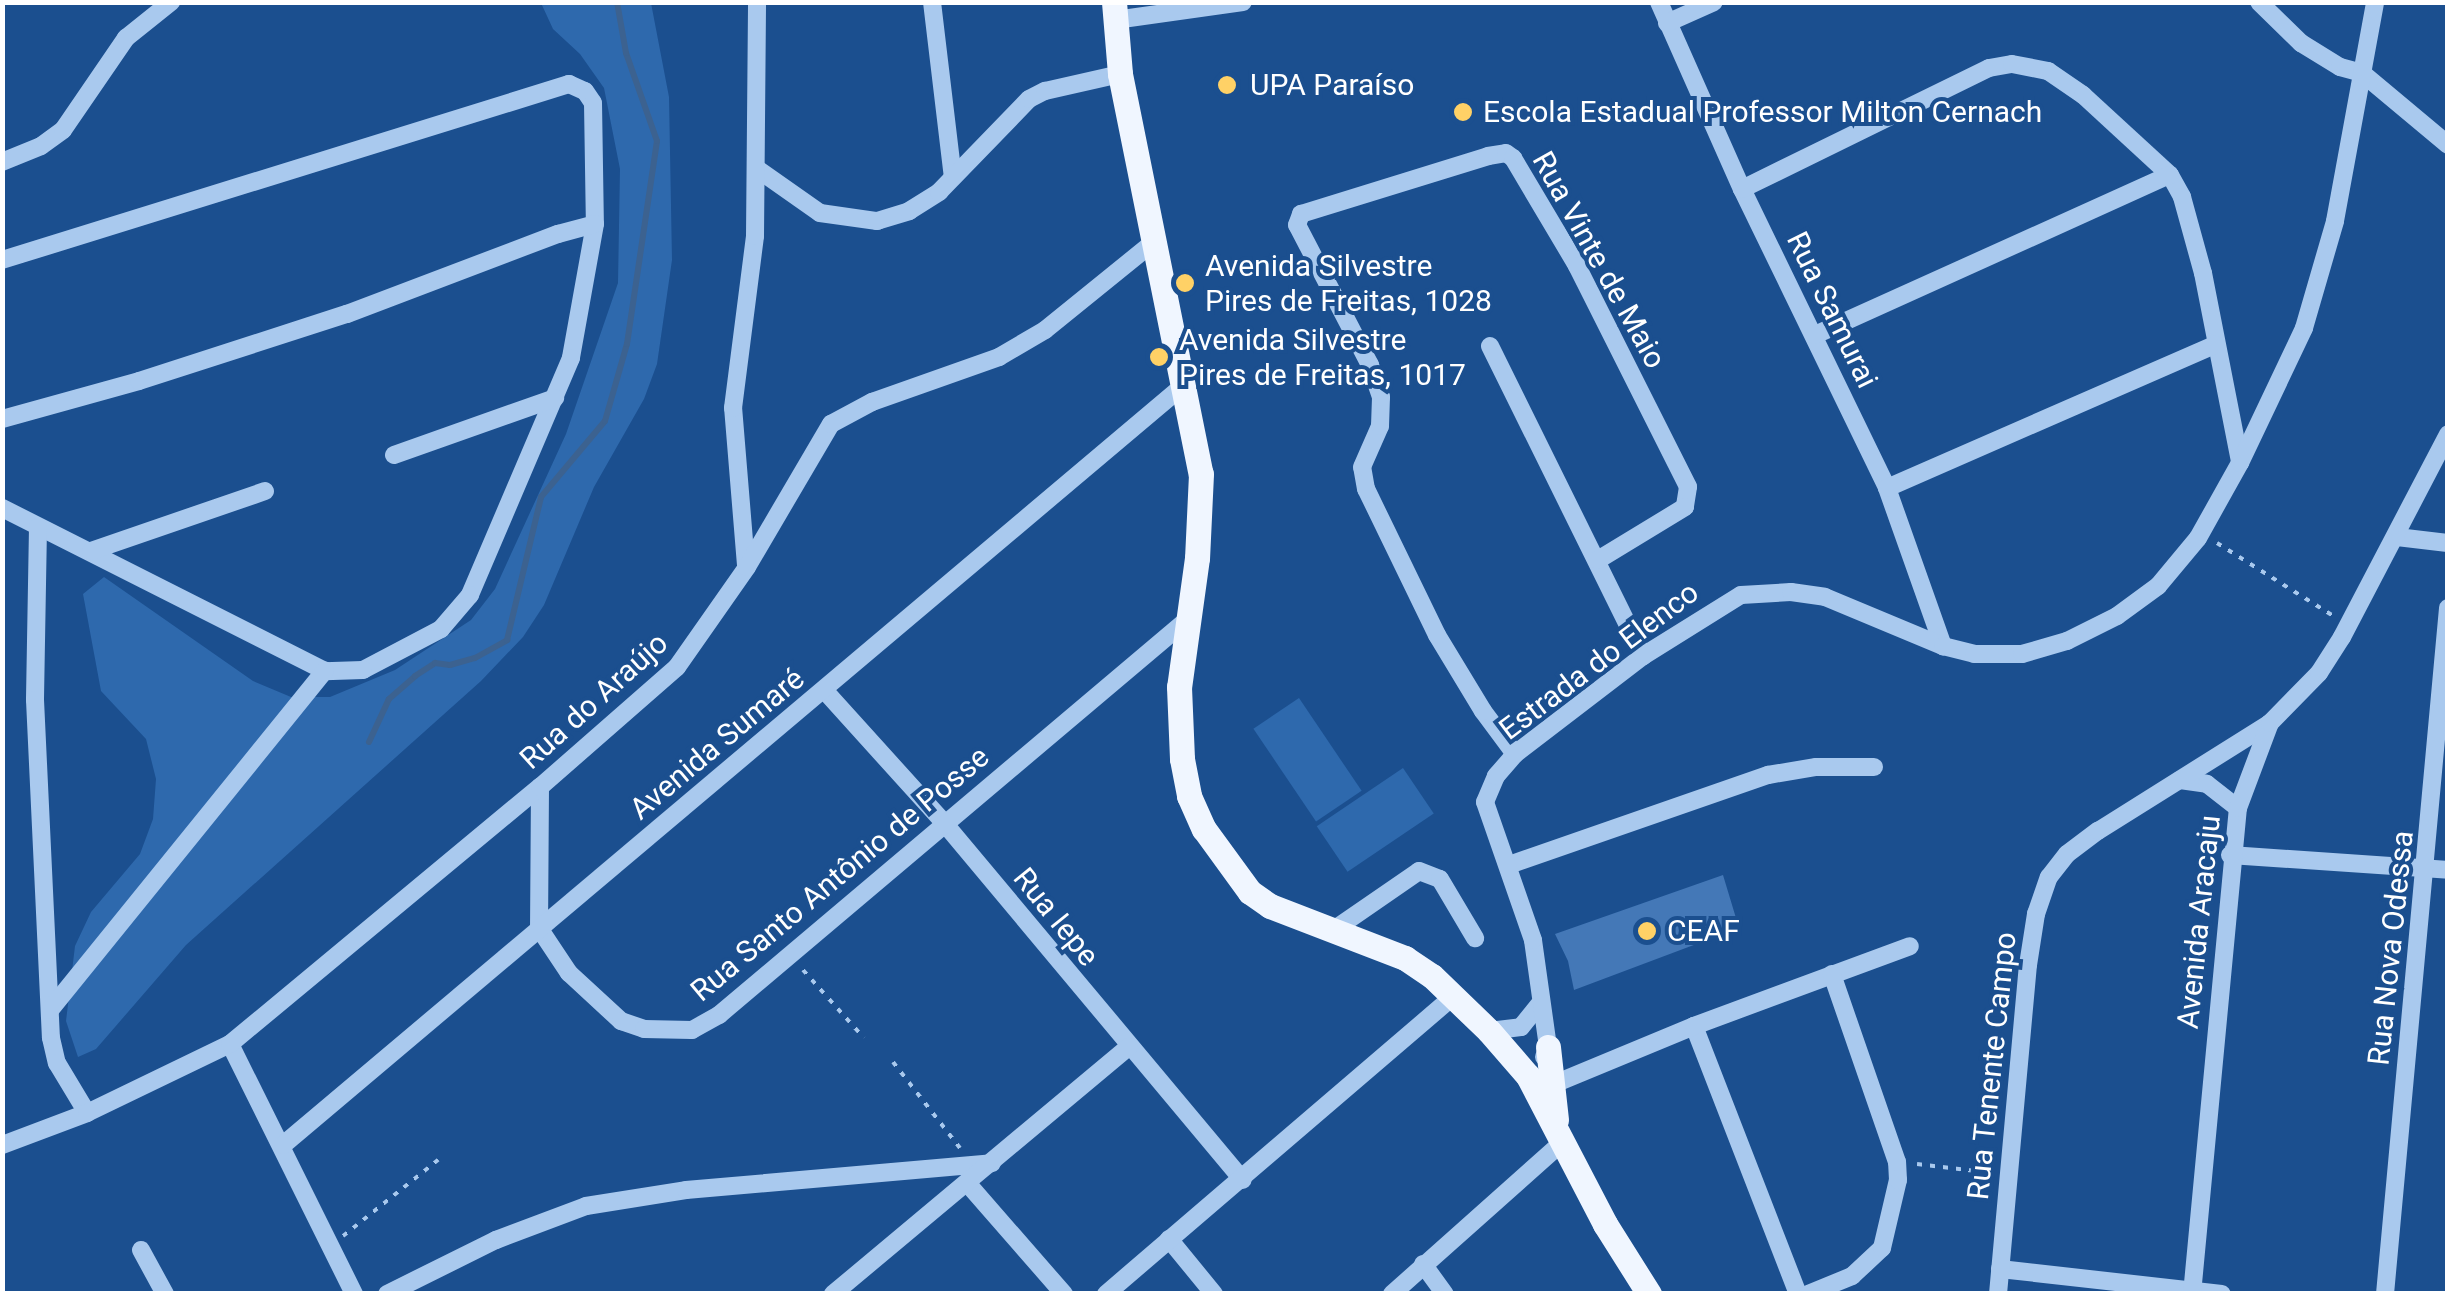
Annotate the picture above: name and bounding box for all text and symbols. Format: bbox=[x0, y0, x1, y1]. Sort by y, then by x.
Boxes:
place label: UPA Paraíso bbox=[1250, 67, 1414, 103]
marker: UPA Paraíso bbox=[1214, 72, 1240, 98]
place label: Escola Estadual Professor Milton Cernach bbox=[1483, 94, 2042, 130]
marker: Escola Estadual Professor Milton Cernach bbox=[1452, 101, 1474, 123]
street label: Rua Vinte de Maio bbox=[1525, 145, 1673, 375]
street label: Rua Samurai bbox=[1779, 226, 1885, 394]
place label: Avenida Silvestre Pires de Freitas, 1028 bbox=[1205, 248, 1492, 318]
marker: Avenida Silvestre Pires de Freitas, 1028 bbox=[1174, 272, 1196, 294]
place label: Avenida Silvestre Pires de Freitas, 1017 bbox=[1179, 322, 1466, 392]
marker: Avenida Silvestre Pires de Freitas, 1017 bbox=[1148, 346, 1170, 368]
street label: Estrada do Elenco bbox=[1492, 574, 1706, 748]
street label: Rua do Araújo bbox=[513, 625, 675, 777]
street label: Avenida Sumaré bbox=[623, 661, 811, 827]
street label: Rua Santo Antônio de Posse bbox=[684, 739, 996, 1009]
street label: Avenida Aracaju bbox=[2170, 813, 2228, 1031]
street label: Rua Nova Odessa bbox=[2361, 829, 2421, 1067]
street label: Rua Iepe bbox=[1006, 861, 1106, 973]
place label: CEAF bbox=[1667, 913, 1740, 949]
marker: CEAF bbox=[1636, 920, 1658, 942]
street label: Rua Tenente Campo bbox=[1960, 930, 2024, 1202]

